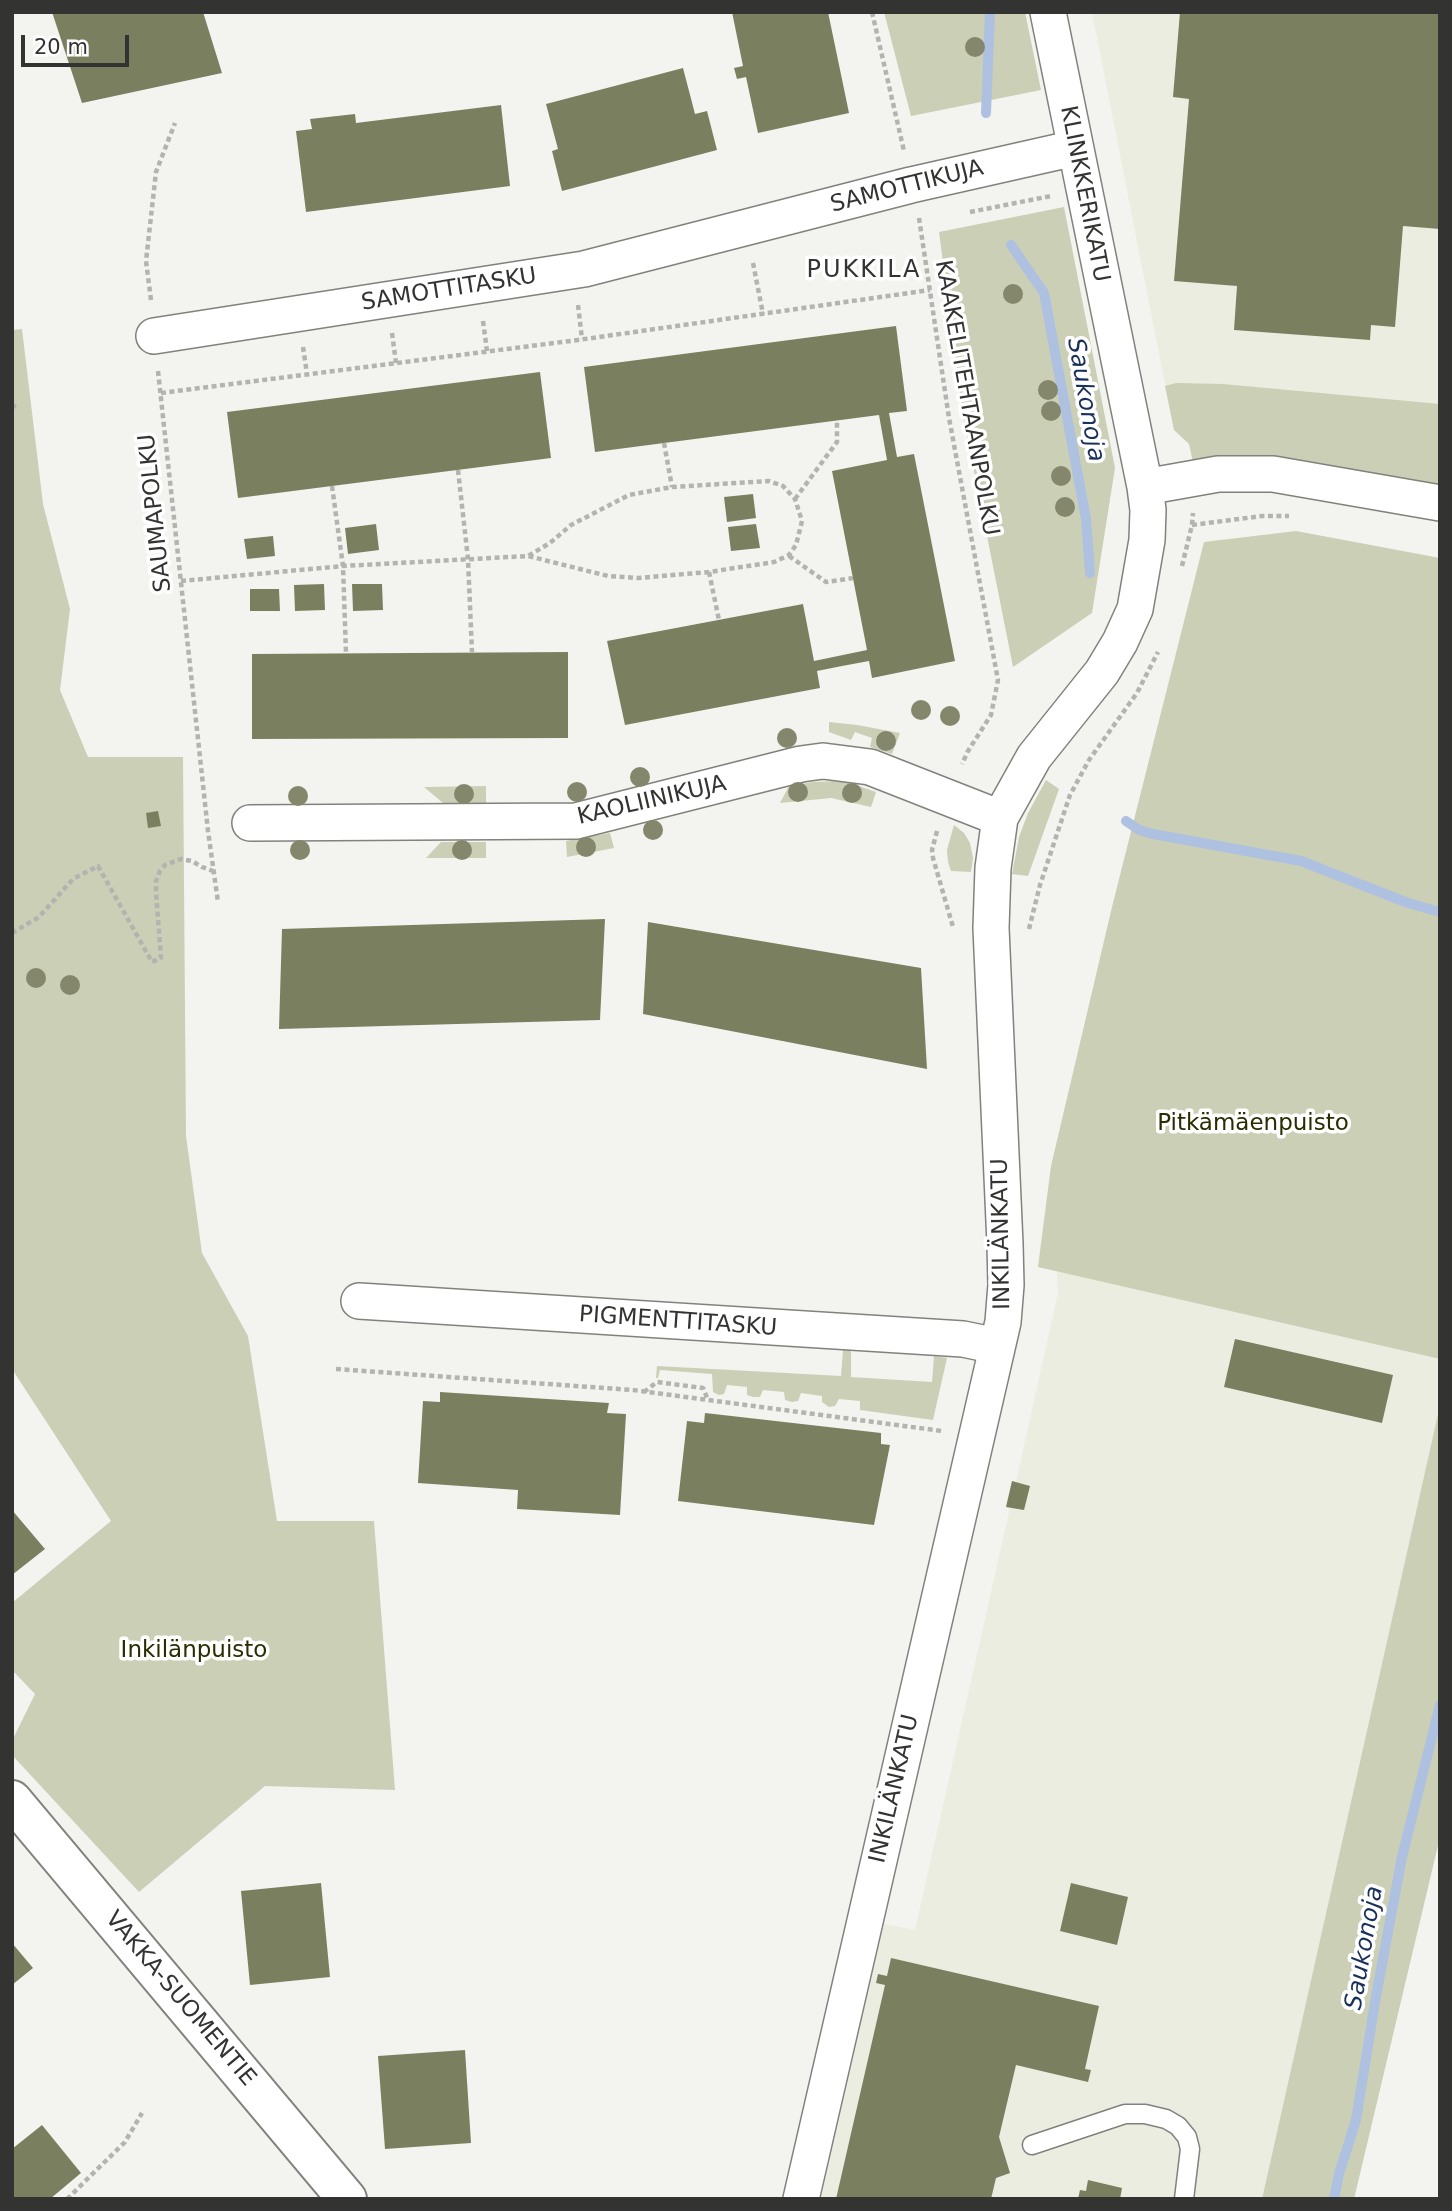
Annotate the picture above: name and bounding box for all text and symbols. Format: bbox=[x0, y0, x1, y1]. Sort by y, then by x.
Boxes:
scale bar bbox=[24, 21, 133, 65]
text: 20 m bbox=[34, 35, 88, 59]
street label: KLINKKERIKATU bbox=[1053, 104, 1115, 284]
street label: SAMOTTIKUJA bbox=[828, 155, 986, 219]
district label: PUKKILA bbox=[807, 257, 921, 285]
street label: KAAKELITEHTAANPOLKU bbox=[928, 258, 1004, 538]
street label: SAMOTTITASKU bbox=[359, 263, 539, 317]
water label: Saukonoja bbox=[1060, 336, 1110, 464]
street label: SAUMAPOLKU bbox=[134, 432, 178, 594]
street label: KAOLIINIKUJA bbox=[575, 770, 729, 832]
park label: Pitkämäenpuisto bbox=[1157, 1110, 1349, 1138]
street label: INKILÄNKATU bbox=[987, 1158, 1017, 1310]
street label: PIGMENTTITASKU bbox=[578, 1301, 778, 1343]
park label: Inkilänpuisto bbox=[121, 1637, 267, 1665]
street label: INKILÄNKATU bbox=[864, 1712, 926, 1866]
water label: Saukonoja bbox=[1340, 1884, 1390, 2012]
street label: VAKKA-SUOMENTIE bbox=[99, 1906, 261, 2092]

